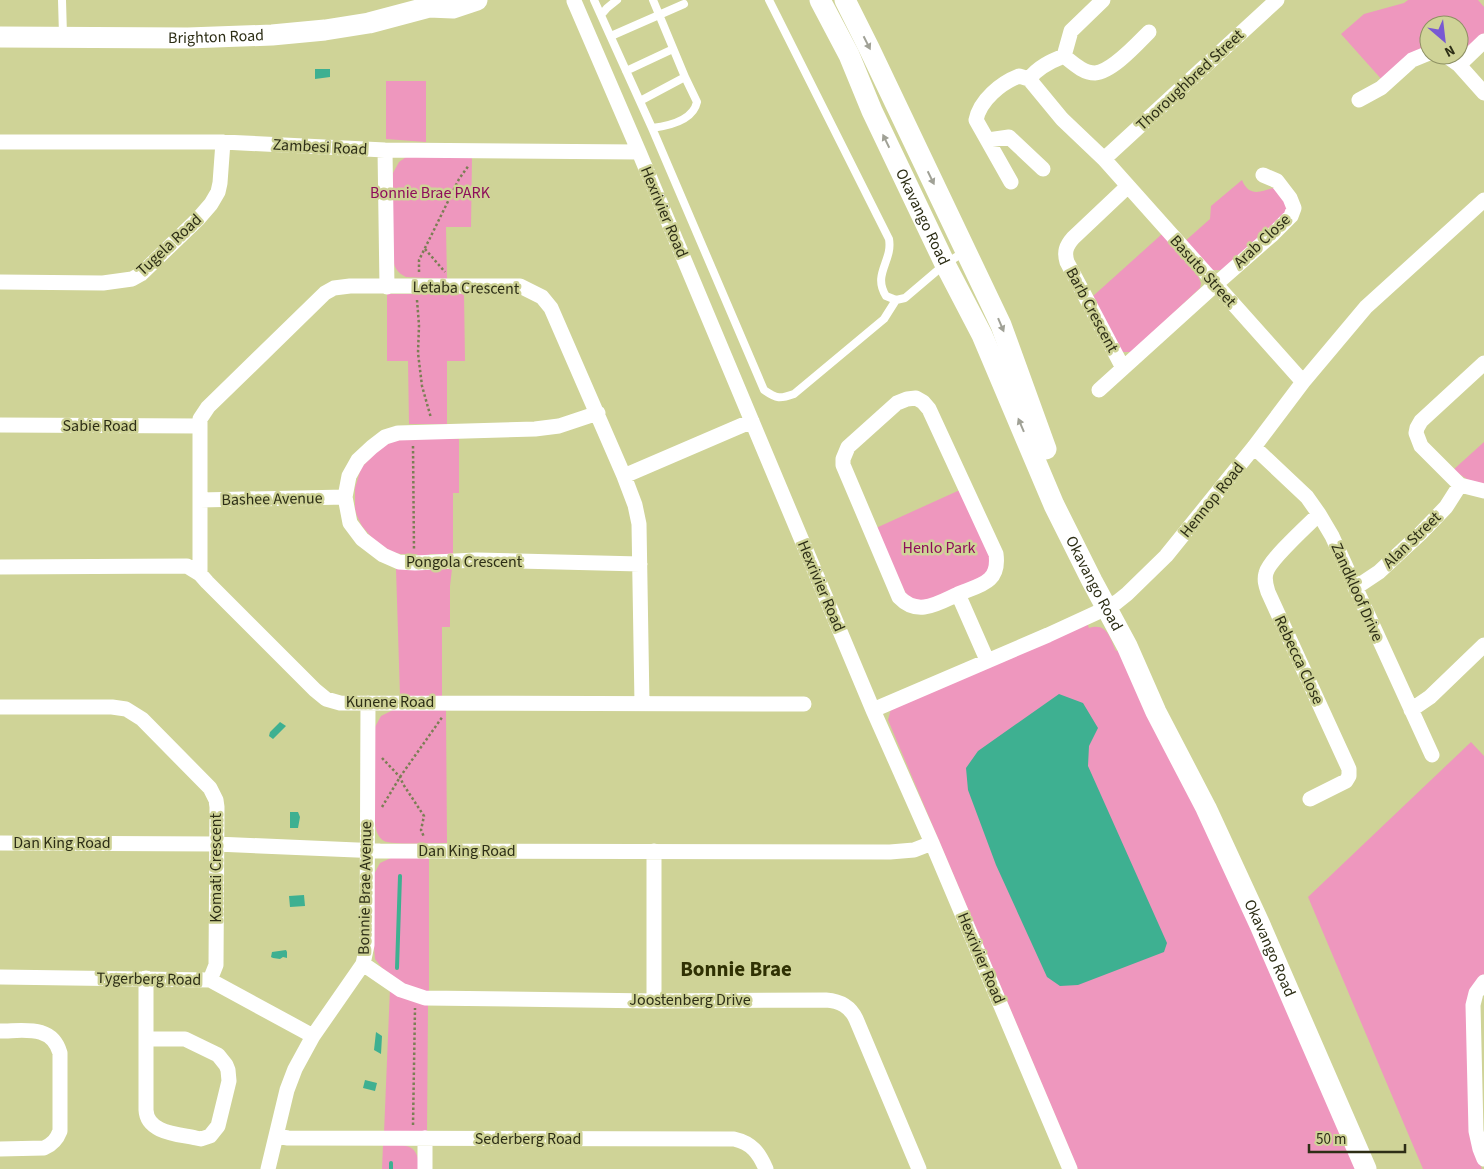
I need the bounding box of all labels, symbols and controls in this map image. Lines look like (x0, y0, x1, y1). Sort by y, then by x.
north arrow (1419, 15, 1469, 65)
street label: Brighton Road (168, 24, 264, 49)
street label: Thoroughbred Street (1131, 24, 1249, 136)
one-way arrow (862, 36, 871, 51)
text: N (1441, 40, 1458, 62)
street label: Zambesi Road (272, 134, 368, 160)
one-way arrow (882, 134, 890, 148)
street label: Hexrivier Road (635, 163, 693, 261)
street label: Okavango Road (890, 165, 955, 269)
one-way arrow (927, 171, 935, 185)
park label: Bonnie Brae PARK (370, 182, 491, 204)
street label: Tugela Road (132, 209, 206, 281)
street label: Arab Close (1229, 209, 1295, 273)
street label: Basuto Street (1165, 230, 1242, 312)
street label: Barb Crescent (1060, 264, 1124, 357)
street label: Letaba Crescent (413, 276, 520, 300)
one-way arrow (997, 318, 1005, 332)
street label: Sabie Road (63, 415, 137, 437)
one-way arrow (1017, 418, 1024, 433)
street label: Hennop Road (1175, 458, 1249, 542)
street label: Bashee Avenue (221, 487, 323, 511)
street label: Alan Street (1378, 506, 1446, 573)
street label: Okavango Road (1060, 532, 1128, 635)
street label: Hexrivier Road (792, 537, 850, 635)
park label: Henlo Park (903, 537, 976, 559)
street label: Zandkloof Drive (1325, 539, 1389, 645)
street label: Pongola Crescent (406, 551, 523, 573)
street label: Rebecca Close (1269, 612, 1329, 708)
street label: Kunene Road (346, 691, 434, 713)
street label: Komati Crescent (205, 813, 227, 923)
street label: Bonnie Brae Avenue (353, 821, 377, 955)
street label: Dan King Road (13, 832, 111, 854)
street label: Dan King Road (418, 840, 516, 862)
street label: Okavango Road (1239, 896, 1301, 1000)
street label: Hexrivier Road (952, 909, 1010, 1007)
district label: Bonnie Brae (680, 954, 792, 984)
street label: Tygerberg Road (96, 967, 202, 991)
street label: Joostenberg Drive (629, 989, 751, 1011)
scale bar (1309, 1122, 1405, 1154)
street label: Sederberg Road (475, 1128, 581, 1150)
text: 50 m (1316, 1129, 1346, 1150)

